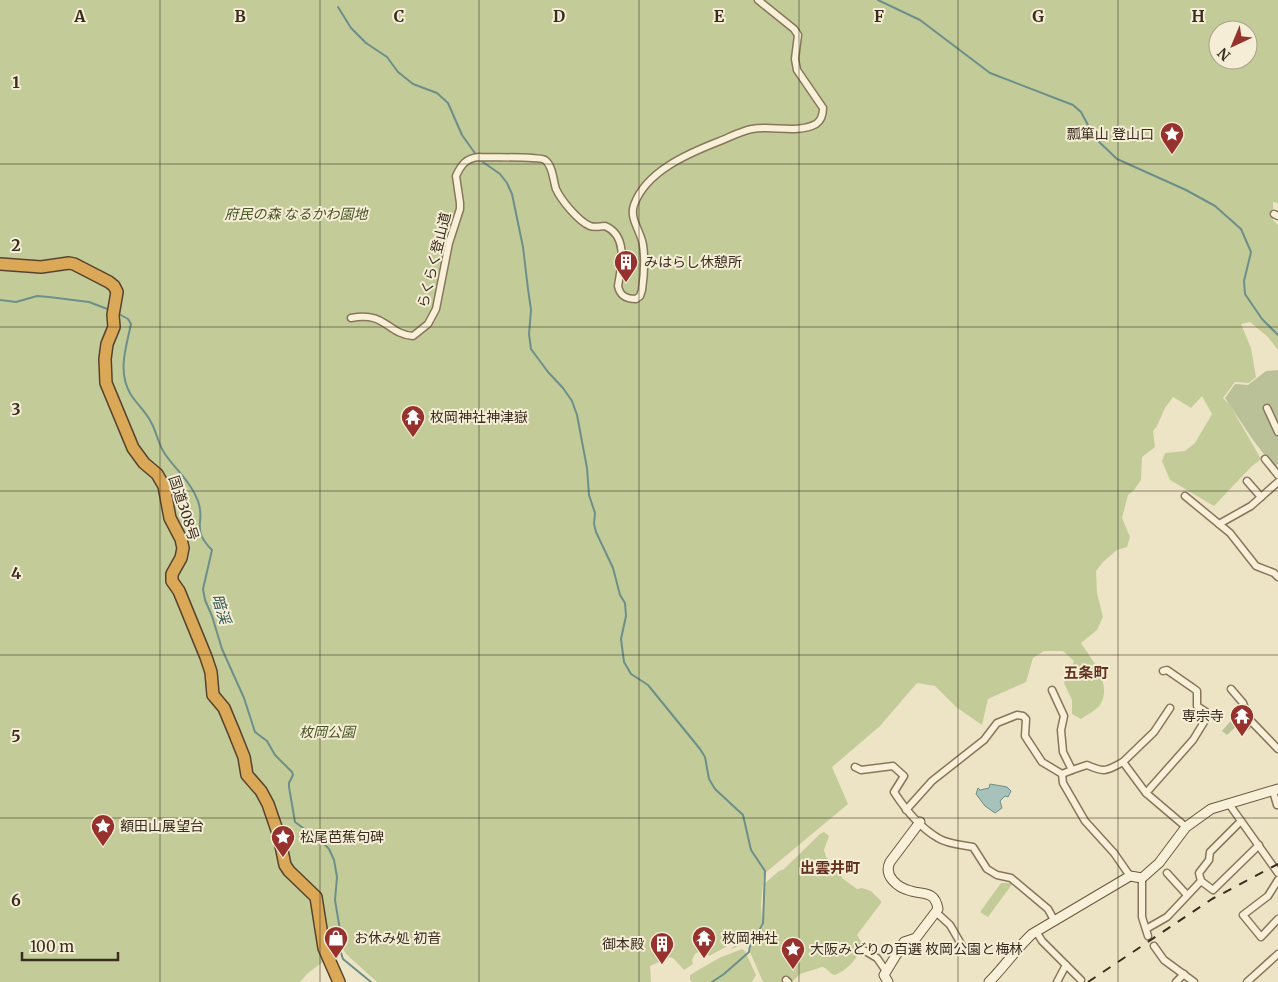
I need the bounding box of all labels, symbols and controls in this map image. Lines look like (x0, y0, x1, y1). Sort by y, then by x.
text: A (73, 6, 86, 26)
text: B (234, 6, 246, 26)
text: C (394, 6, 404, 26)
text: D (553, 6, 565, 26)
text: E (714, 6, 725, 26)
text: F (874, 6, 884, 26)
text: G (1032, 6, 1044, 26)
text: H (1191, 6, 1205, 26)
north arrow (1208, 20, 1258, 70)
text: N (1214, 44, 1234, 65)
text: 1 (12, 72, 20, 92)
place icon: 瓢箪山 登山口 (1159, 121, 1185, 155)
place label: 瓢箪山 登山口 (1067, 125, 1154, 143)
park label: 府民の森 なるかわ園地 (224, 205, 370, 223)
street label: らくらく登山道 (413, 210, 455, 310)
text: 2 (11, 235, 21, 255)
building icon: みはらし休憩所 (613, 249, 639, 283)
place label: みはらし休憩所 (644, 253, 742, 271)
text: 3 (11, 399, 21, 419)
temple icon: 枚岡神社神津嶽 (400, 404, 426, 438)
place label: 枚岡神社神津嶽 (430, 408, 528, 426)
street label: 国道308号 (165, 473, 203, 543)
text: 4 (11, 563, 21, 583)
water label: 暗渓 (208, 592, 236, 628)
district label: 五条町 (1063, 663, 1109, 682)
temple icon: 専宗寺 (1229, 703, 1255, 737)
place label: 専宗寺 (1182, 707, 1224, 725)
park label: 枚岡公園 (299, 723, 357, 741)
text: 5 (11, 726, 21, 746)
place icon: 額田山展望台 (90, 813, 116, 847)
place label: 額田山展望台 (120, 817, 204, 835)
place icon: 松尾芭蕉句碑 (270, 824, 296, 858)
place label: 松尾芭蕉句碑 (300, 828, 384, 846)
district label: 出雲井町 (800, 858, 860, 877)
text: 6 (11, 890, 21, 910)
shop icon: お休み処 初音 (323, 925, 349, 959)
temple icon: 枚岡神社 (691, 925, 717, 959)
place label: お休み処 初音 (354, 929, 441, 947)
place label: 枚岡神社 (722, 929, 778, 947)
scale bar (22, 930, 119, 962)
building icon: 御本殿 (649, 931, 675, 965)
place label: 御本殿 (602, 935, 644, 953)
place icon: 大阪みどりの百選 枚岡公園と梅林 (780, 936, 806, 970)
text: 100 m (30, 937, 74, 956)
place label: 大阪みどりの百選 枚岡公園と梅林 (810, 940, 1023, 958)

